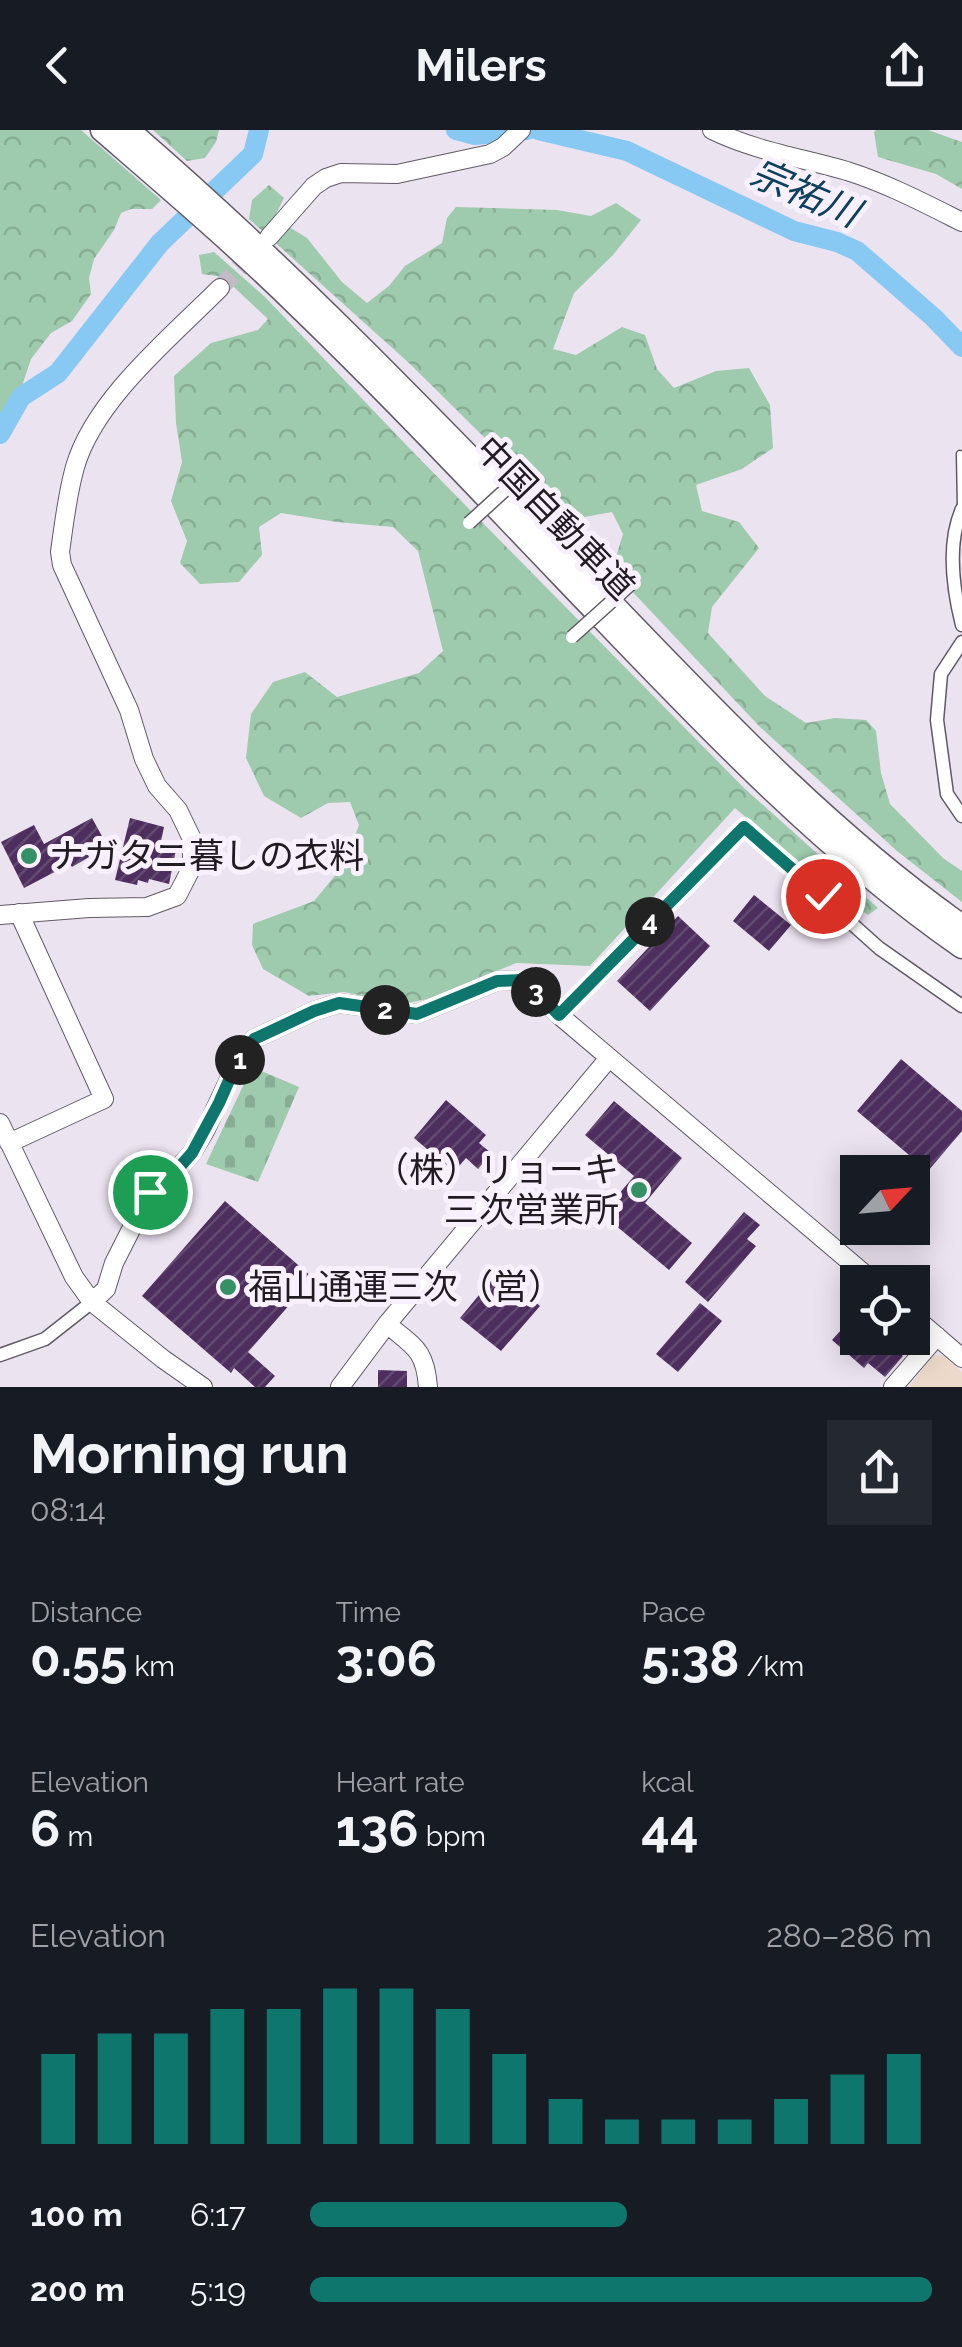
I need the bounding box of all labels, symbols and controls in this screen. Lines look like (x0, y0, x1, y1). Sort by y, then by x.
icon: back (30, 38, 85, 93)
icon: share (877, 38, 932, 93)
text: Milers (415, 39, 547, 92)
water label: 宗祐川 (744, 150, 870, 237)
street label: 中国自動車道 (468, 428, 643, 607)
place label: ナガタニ暮しの衣料 (49, 835, 364, 876)
marker: ナガタニ暮しの衣料 (18, 845, 40, 867)
pin (781, 854, 866, 939)
icon: check (796, 869, 851, 924)
pin: 4 (625, 897, 675, 947)
text: 4 (642, 905, 658, 938)
pin: 3 (511, 967, 561, 1017)
text: 3 (528, 975, 544, 1008)
pin: 2 (360, 985, 410, 1035)
text: 2 (377, 993, 393, 1026)
pin: 1 (215, 1035, 265, 1085)
text: 1 (233, 1043, 247, 1076)
place label: （株）リョーキ 三次営業所 (374, 1149, 619, 1230)
pin (108, 1150, 193, 1235)
north arrow (840, 1155, 930, 1245)
map controls (840, 1155, 930, 1355)
icon: arrive (123, 1165, 178, 1220)
marker: （株）リョーキ 三次営業所 (628, 1179, 650, 1201)
button: locate (840, 1265, 930, 1355)
place label: 福山通運三次（営） (248, 1266, 563, 1307)
marker: 福山通運三次（営） (217, 1276, 239, 1298)
button: share (827, 1420, 932, 1525)
text: Morning run (30, 1421, 349, 1486)
text: 08:14 (30, 1491, 106, 1528)
text: Distance (30, 1596, 142, 1629)
text: Time (336, 1596, 401, 1629)
text: Pace (641, 1596, 706, 1629)
text: 0.55 (30, 1629, 127, 1688)
text: 3:06 (336, 1629, 437, 1688)
text: 5:38 (641, 1629, 739, 1688)
text: km (127, 1650, 175, 1683)
text: /km (739, 1650, 804, 1683)
text: Elevation (30, 1766, 149, 1799)
text: Heart rate (336, 1766, 465, 1799)
text: kcal (641, 1766, 694, 1799)
text: 6 (30, 1799, 60, 1858)
text: 136 (336, 1799, 419, 1858)
text: 44 (641, 1799, 698, 1858)
text: m (60, 1820, 93, 1853)
text: bpm (419, 1820, 486, 1853)
text: Elevation (30, 1917, 166, 1954)
text: 280–286 m (766, 1917, 932, 1954)
text: 100 m (30, 2196, 123, 2233)
text: 6:17 (190, 2196, 246, 2233)
text: 200 m (30, 2271, 125, 2308)
text: 5:19 (190, 2271, 246, 2308)

